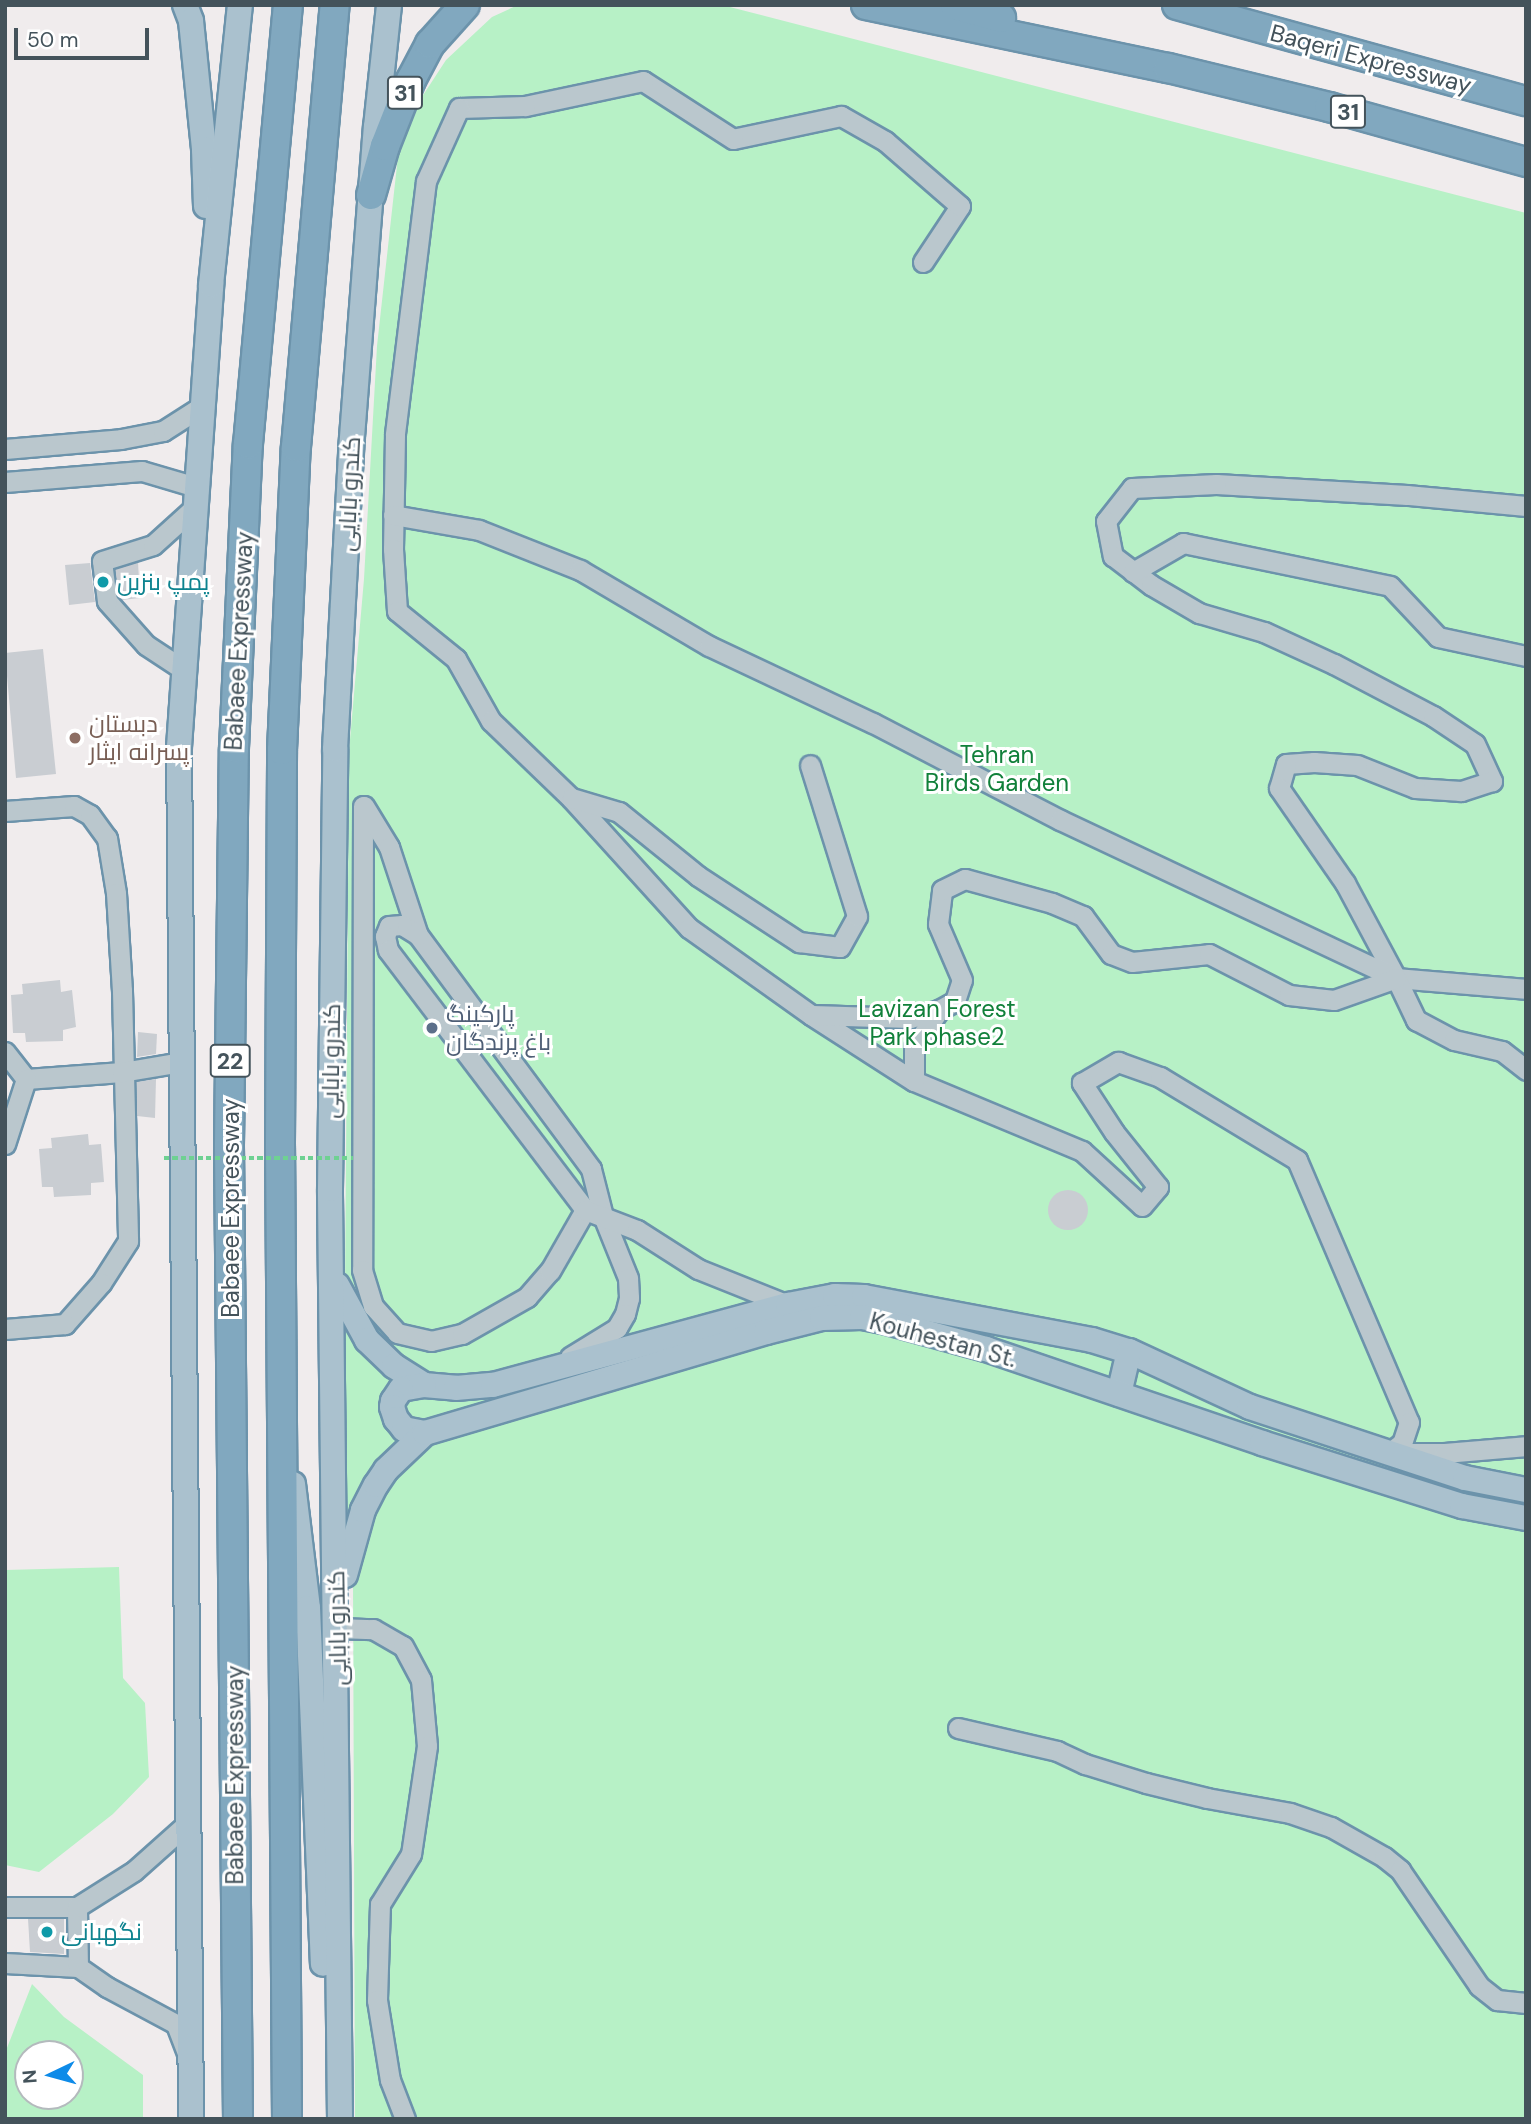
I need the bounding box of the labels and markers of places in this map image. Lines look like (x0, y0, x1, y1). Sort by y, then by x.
place label: پمپ بنزین (117, 568, 209, 596)
marker: پمپ بنزین (95, 574, 111, 590)
place label: دبستان پسرانه ایثار (89, 710, 189, 766)
marker: دبستان پسرانه ایثار (67, 730, 83, 746)
place label: پارکینگ باغ پرندگان (446, 1000, 551, 1056)
marker: پارکینگ باغ پرندگان (424, 1020, 440, 1036)
place label: نگهبانی (61, 1918, 142, 1946)
marker: نگهبانی (39, 1924, 55, 1940)

